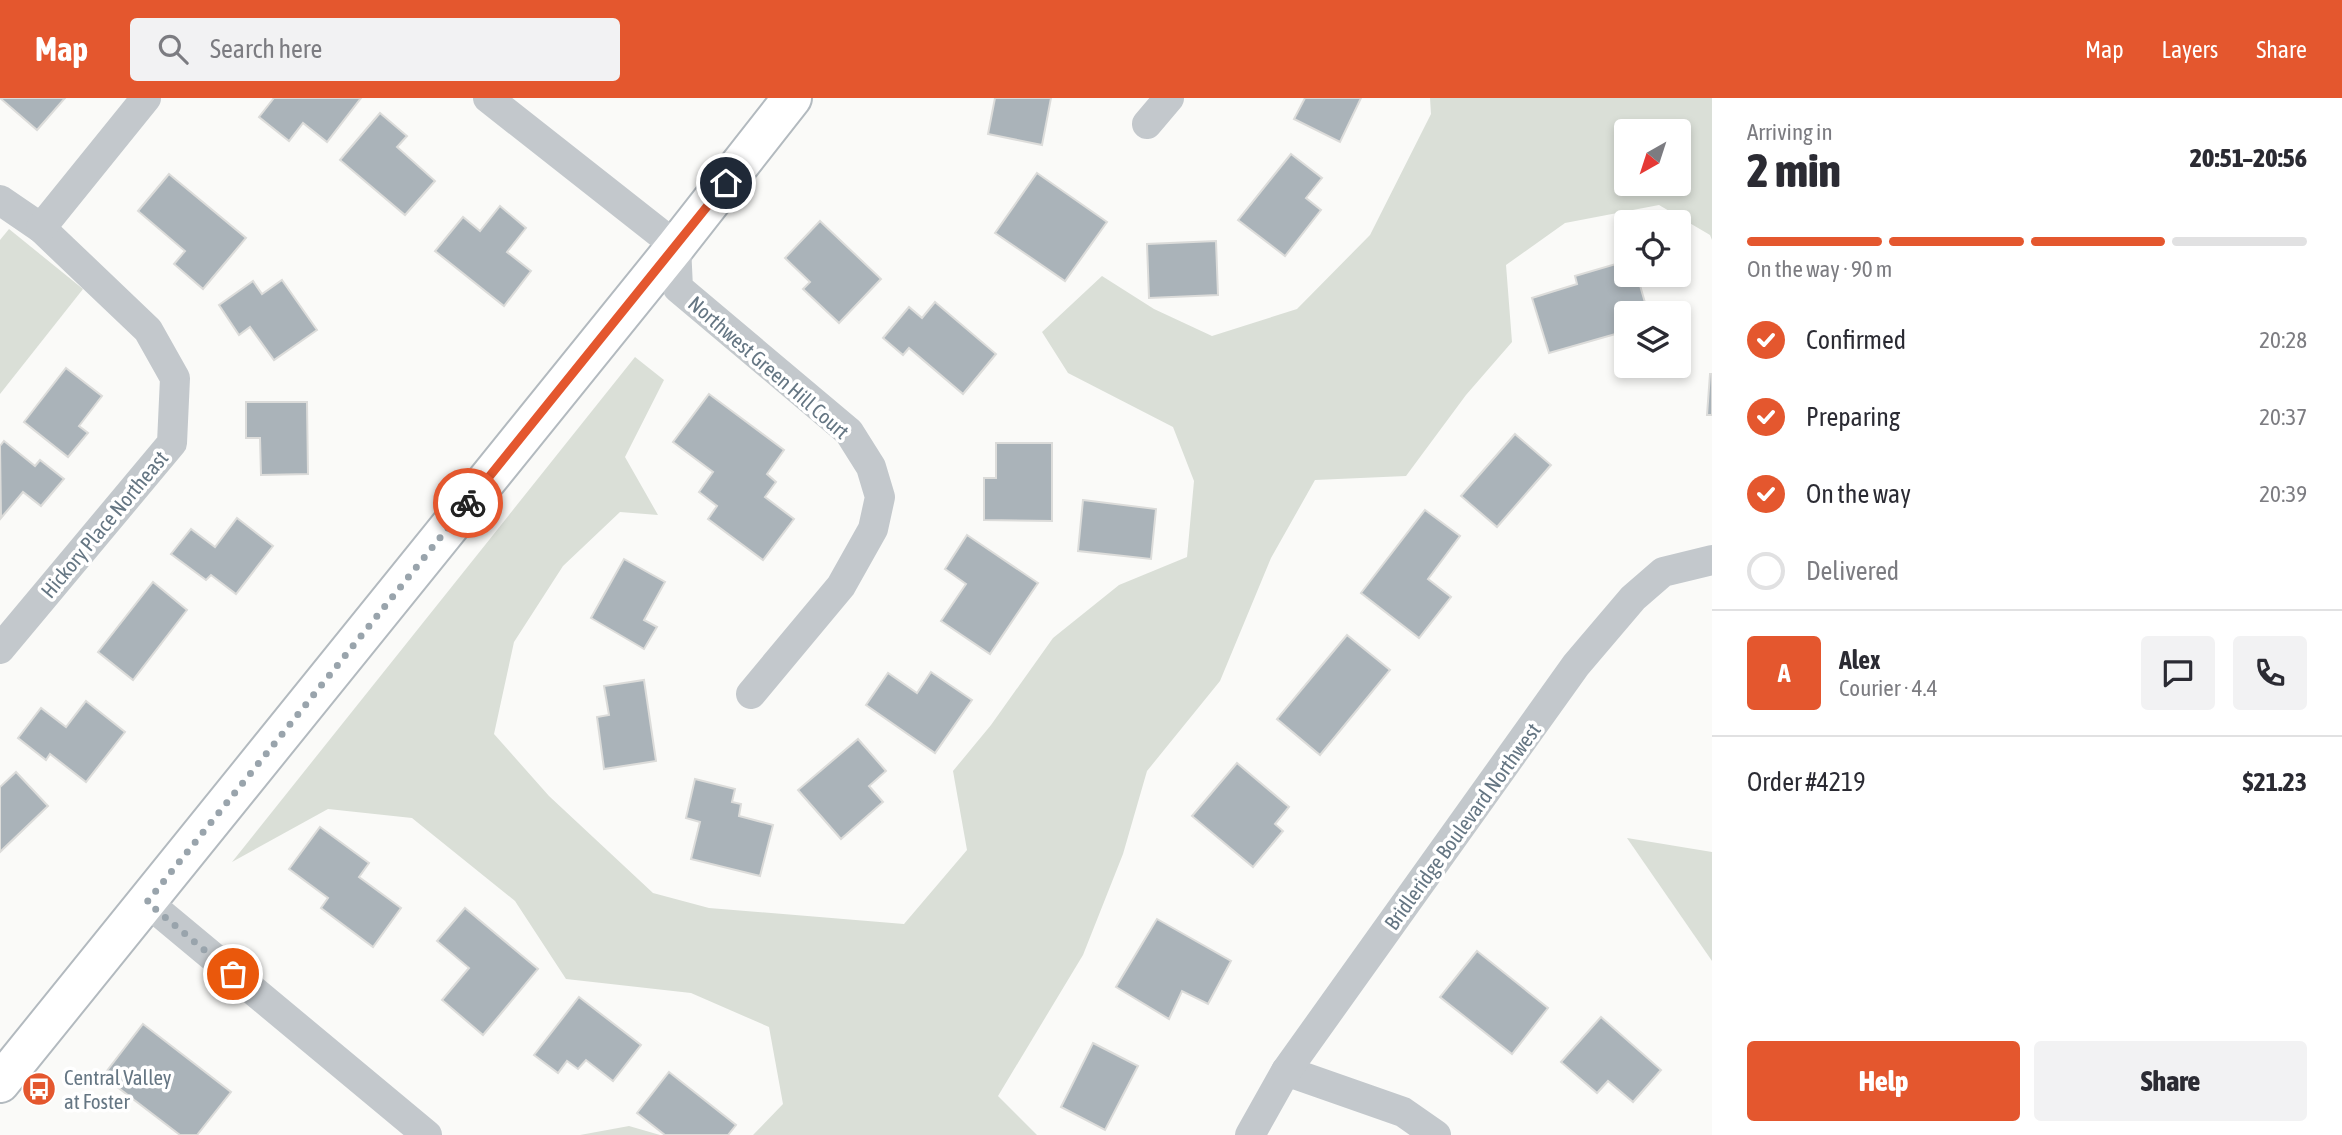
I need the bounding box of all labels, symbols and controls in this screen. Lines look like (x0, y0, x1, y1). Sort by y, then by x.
search box (130, 18, 620, 81)
text: Map (35, 30, 88, 68)
icon: search (154, 30, 192, 68)
text: Search here (210, 34, 322, 64)
text: Map (2085, 36, 2124, 63)
text: Layers (2162, 36, 2218, 63)
text: Share (2256, 36, 2307, 63)
north arrow (1614, 119, 1690, 196)
map controls (1614, 119, 1691, 378)
text: Arriving in (1747, 119, 1833, 145)
text: 20:51–20:56 (2190, 143, 2307, 173)
text: 2 min (1747, 144, 1841, 197)
pin (696, 153, 756, 213)
icon: home (707, 164, 745, 202)
button: locate (1614, 210, 1691, 287)
text: On the way · 90 m (1747, 256, 1892, 282)
street label: Northwest Green Hill Court (684, 291, 854, 443)
button: layers (1614, 301, 1691, 378)
icon: check (1747, 321, 1785, 359)
text: Confirmed (1806, 325, 1906, 355)
text: 20:28 (2259, 327, 2307, 353)
icon: check (1747, 398, 1785, 436)
text: Preparing (1806, 402, 1900, 432)
text: 20:37 (2259, 404, 2307, 430)
street label: Hickory Place Northeast (36, 446, 172, 602)
courier (433, 468, 503, 538)
icon: check (1747, 475, 1785, 513)
text: On the way (1806, 479, 1911, 509)
text: 20:39 (2259, 481, 2307, 507)
icon: bike (449, 484, 487, 522)
text: Delivered (1806, 556, 1899, 586)
button: chat (2141, 636, 2215, 710)
button: phone (2233, 636, 2307, 710)
text: Alex (1839, 645, 1880, 675)
text: A (1778, 658, 1790, 688)
text: Courier · 4.4 (1839, 675, 1938, 701)
street label: Bridleridge Boulevard Northwest (1379, 718, 1545, 934)
text: Order #4219 (1747, 767, 1866, 797)
text: $21.23 (2243, 767, 2307, 797)
pin (203, 944, 263, 1004)
icon: bag (214, 955, 252, 993)
button: Help (1747, 1041, 2020, 1121)
button: Share (2034, 1041, 2307, 1121)
place label: Central Valley at Foster (64, 1065, 172, 1113)
bus stop icon: Central Valley at Foster (20, 1070, 58, 1108)

